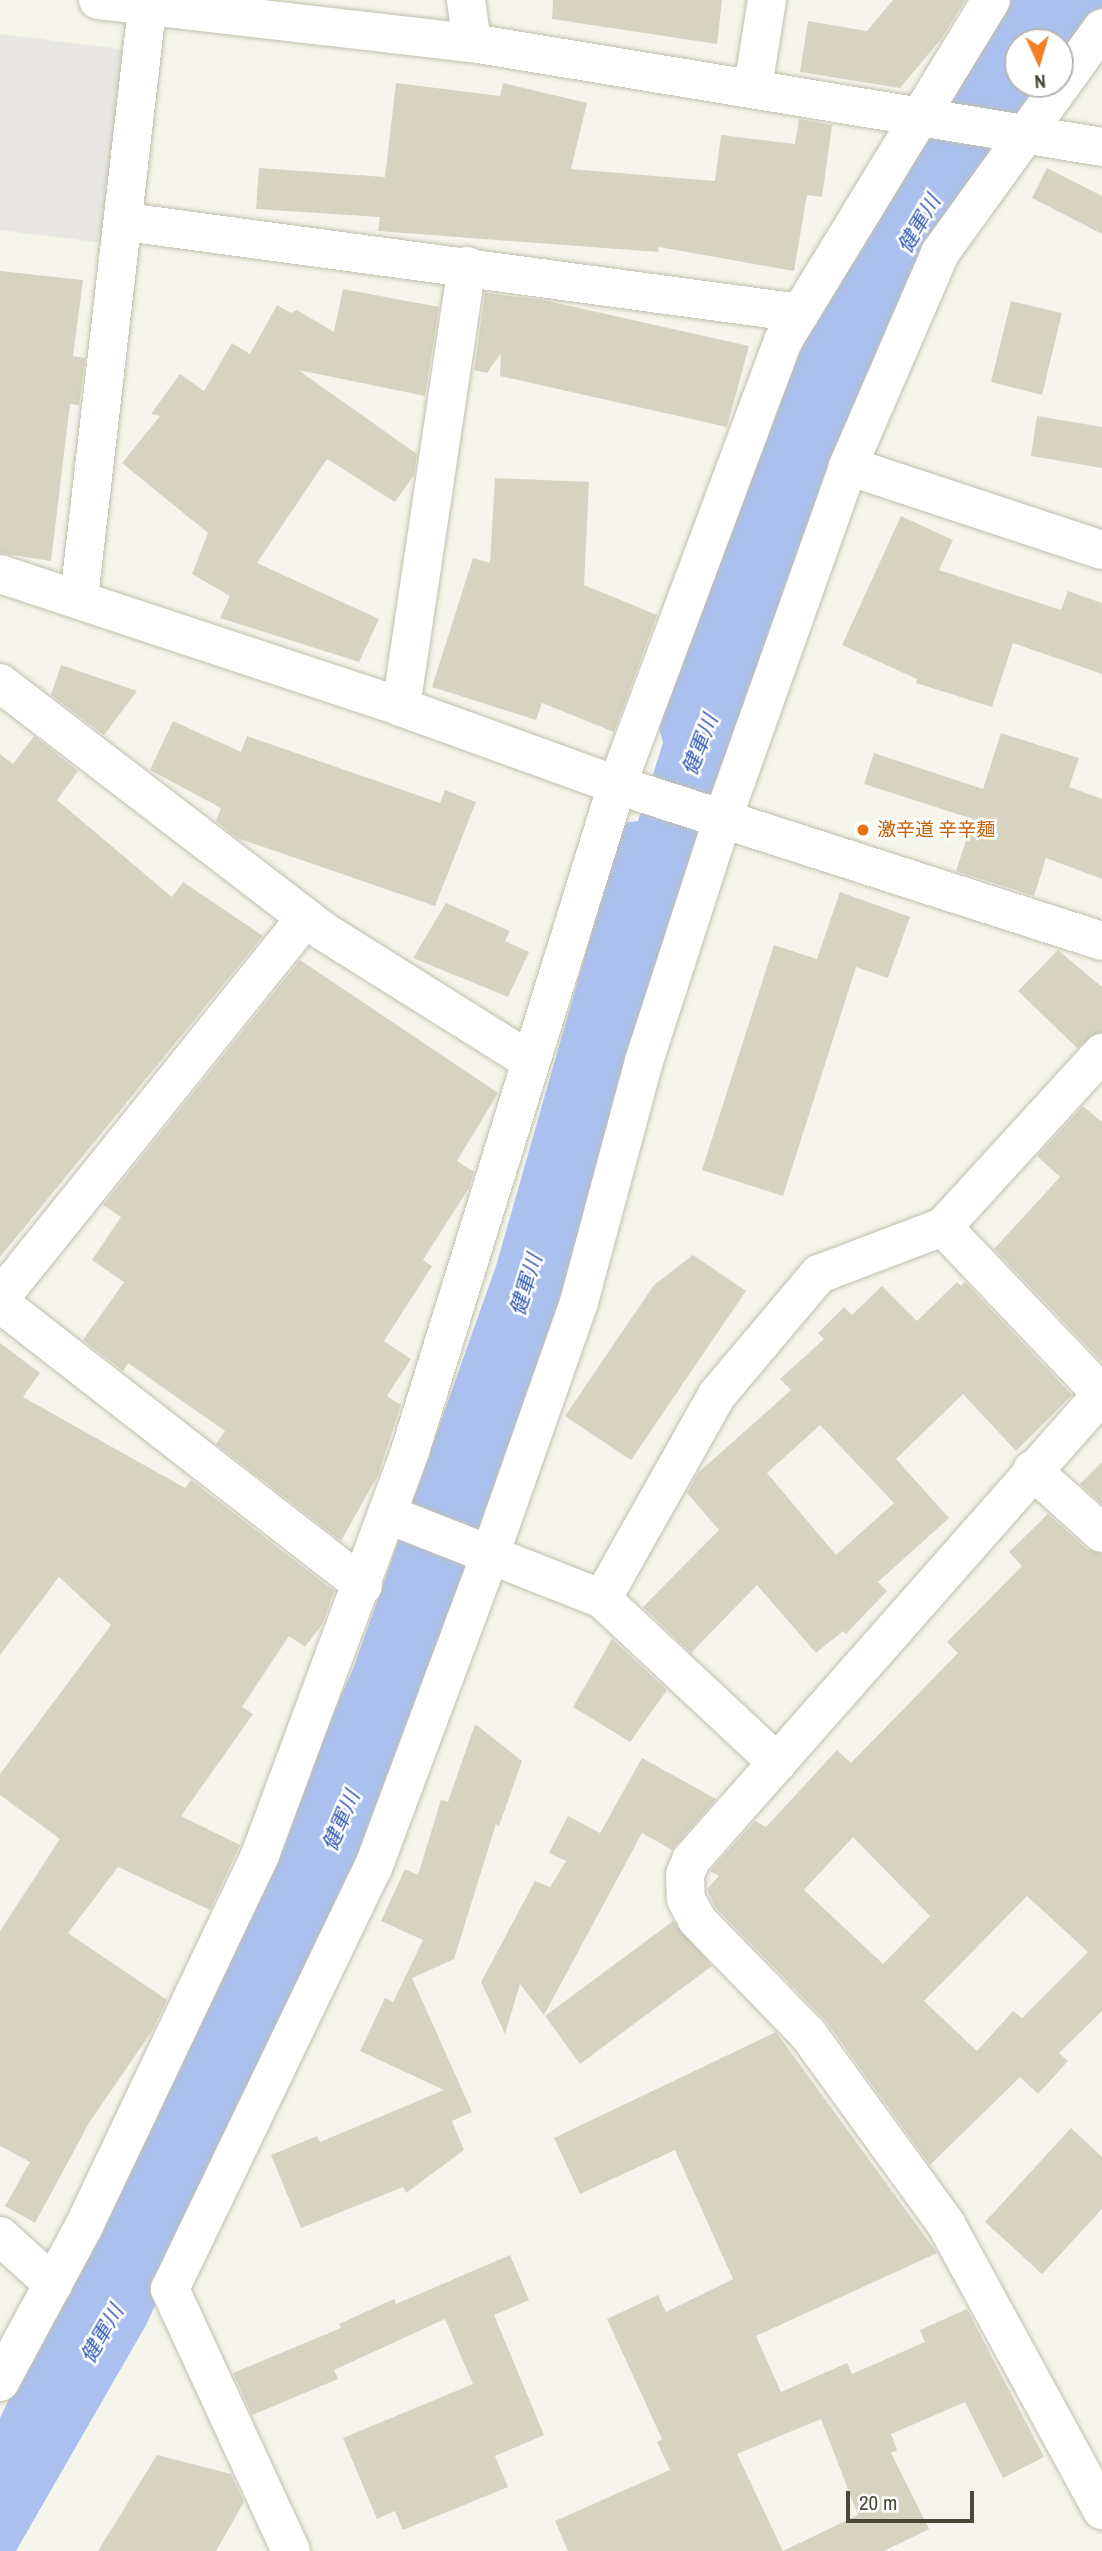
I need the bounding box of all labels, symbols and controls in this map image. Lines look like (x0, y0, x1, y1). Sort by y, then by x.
north arrow (1004, 28, 1074, 98)
text: N (1034, 69, 1047, 95)
water label: 健軍川 (892, 190, 946, 258)
water label: 健軍川 (677, 711, 723, 779)
place label: 激辛道 辛辛麺 (877, 819, 995, 841)
marker: 激辛道 辛辛麺 (855, 822, 871, 838)
water label: 健軍川 (505, 1251, 547, 1319)
water label: 健軍川 (317, 1787, 365, 1855)
water label: 健軍川 (75, 2300, 129, 2368)
scale bar (850, 2478, 978, 2522)
text: 20 m (859, 2488, 897, 2517)

